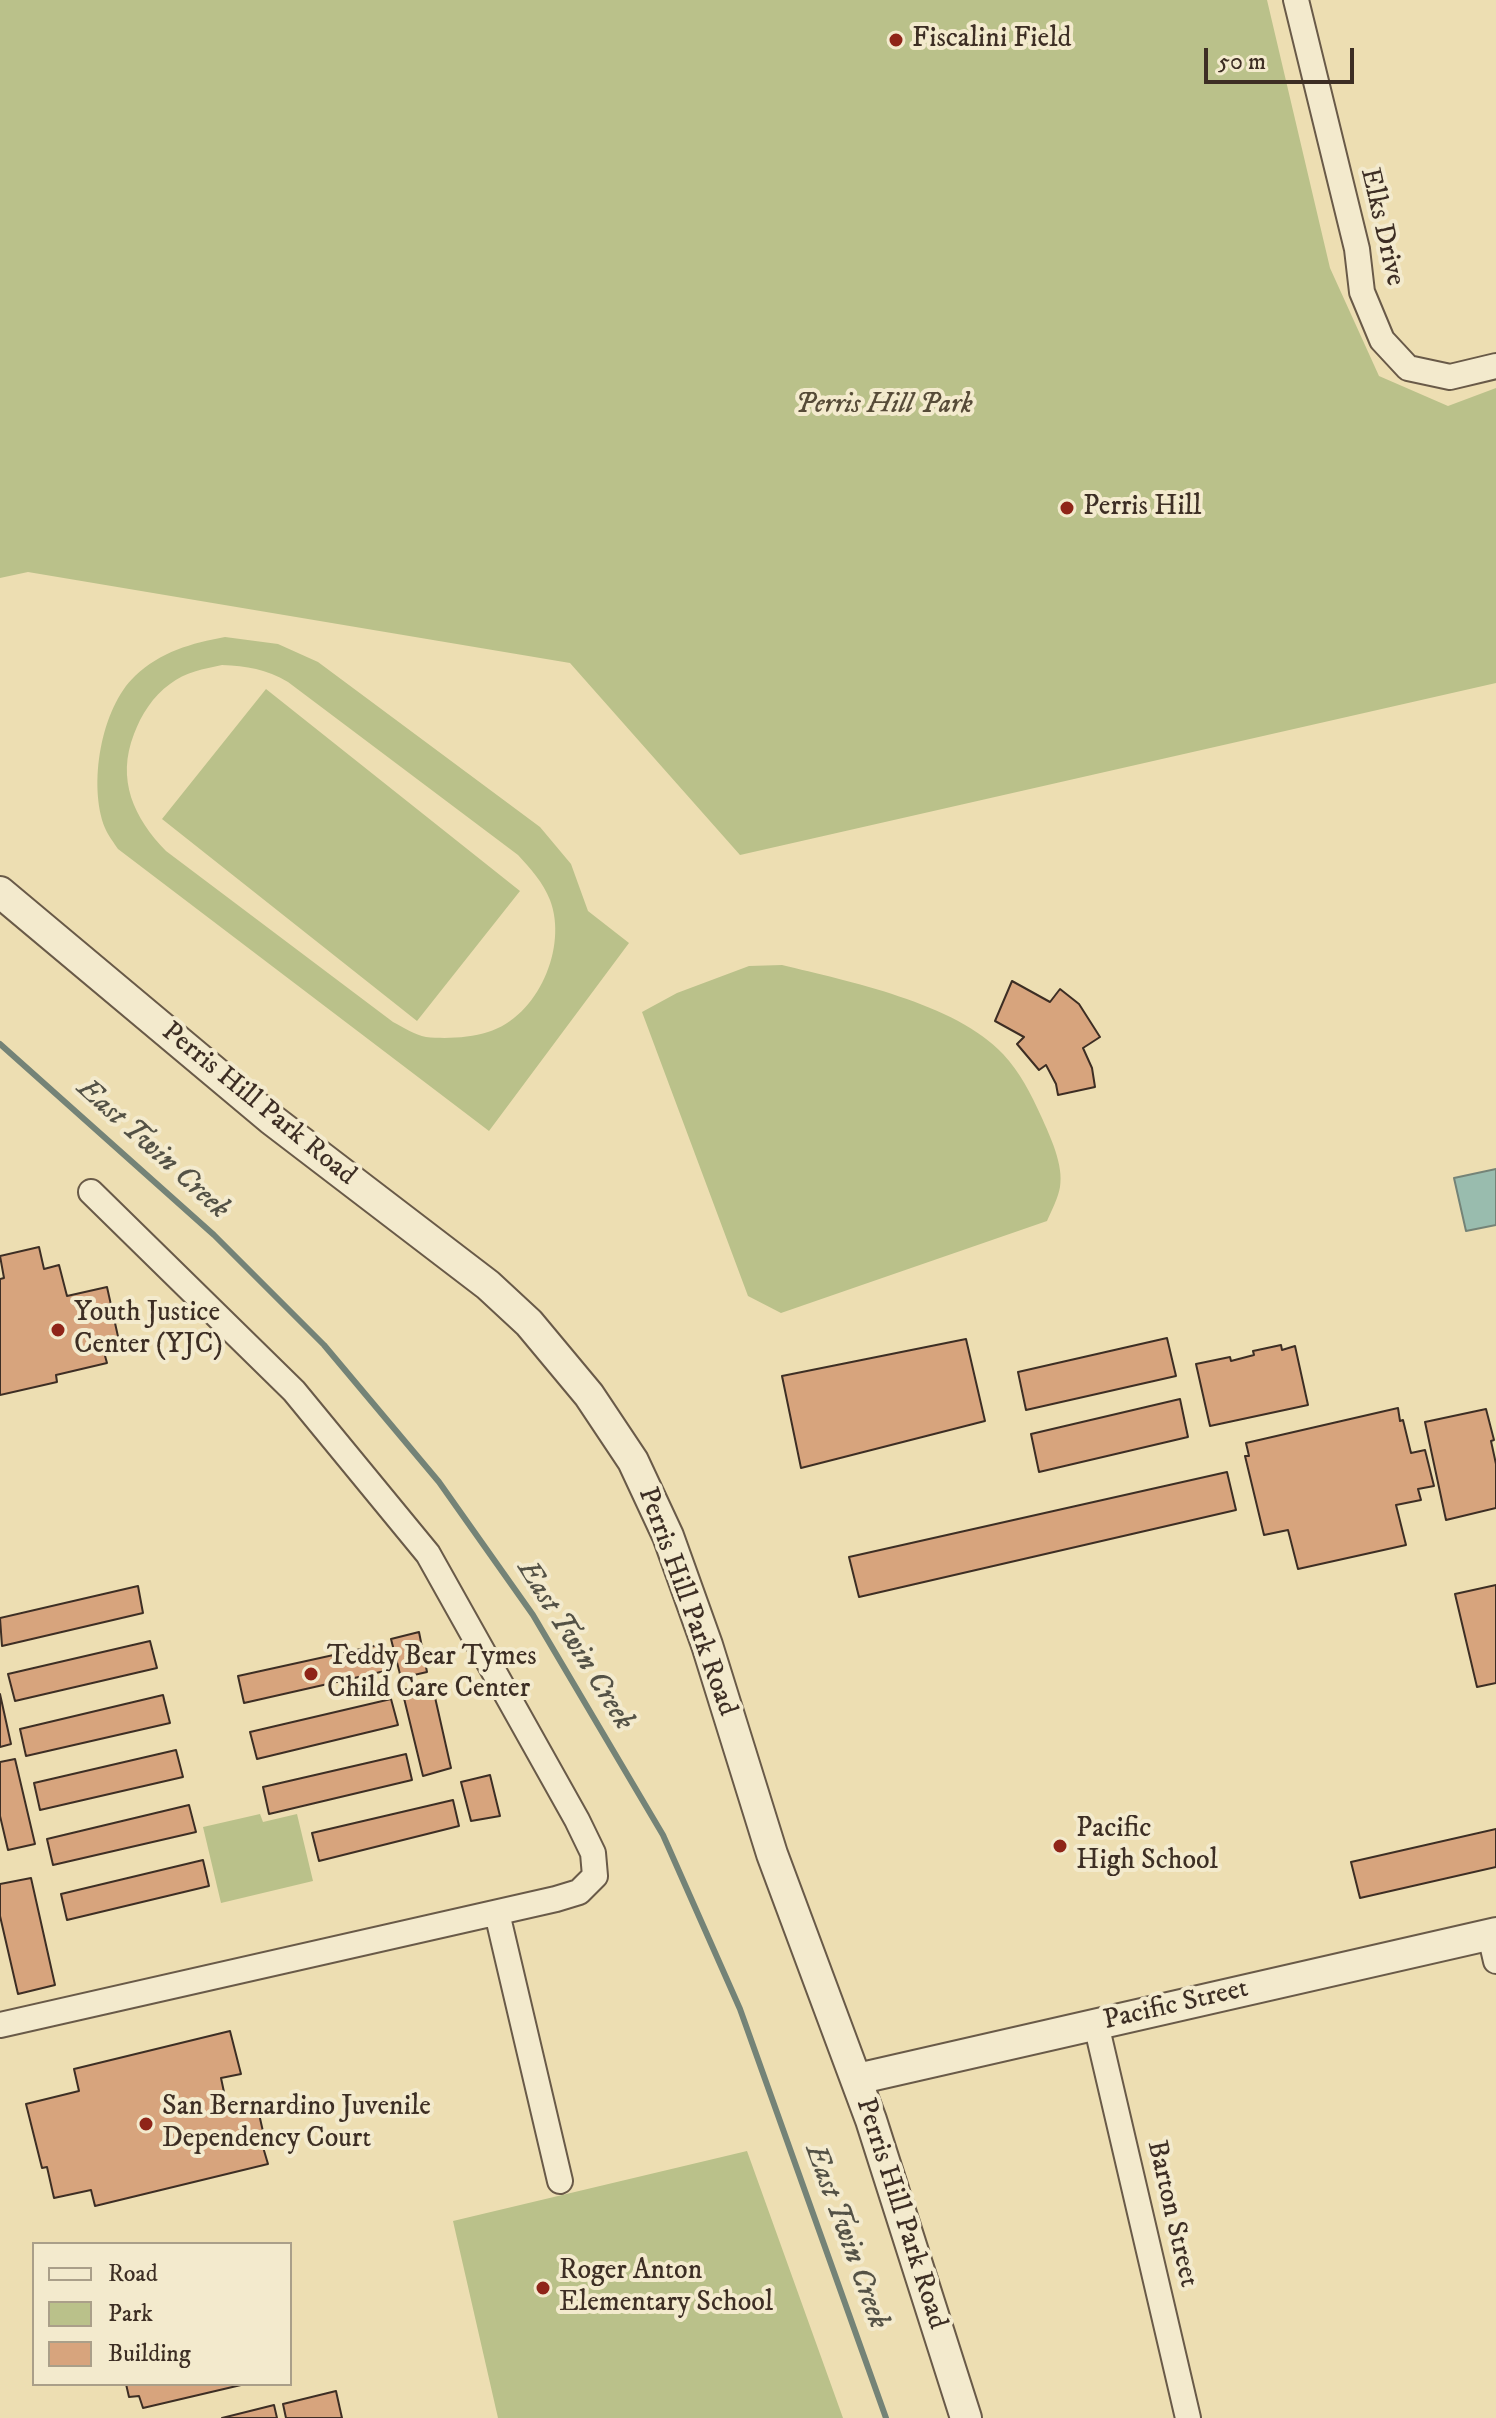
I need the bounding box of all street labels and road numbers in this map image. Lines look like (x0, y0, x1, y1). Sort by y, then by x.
street label: Elks Drive (1351, 165, 1411, 289)
street label: Perris Hill Park Road (154, 1016, 362, 1194)
street label: Perris Hill Park Road (629, 1483, 743, 1721)
street label: Pacific Street (1100, 1973, 1252, 2039)
street label: Perris Hill Park Road (847, 2094, 953, 2334)
street label: Barton Street (1138, 2137, 1204, 2291)

